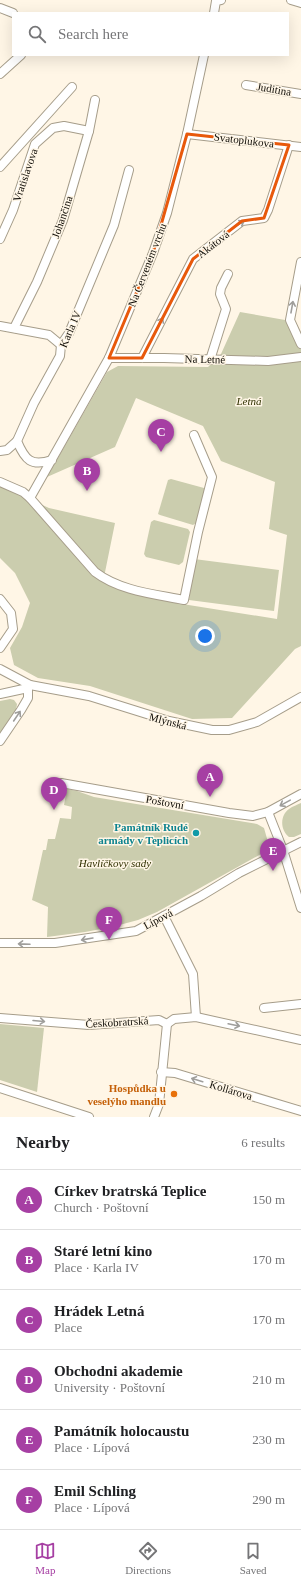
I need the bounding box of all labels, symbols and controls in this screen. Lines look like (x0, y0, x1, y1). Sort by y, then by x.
search box (12, 12, 289, 56)
icon: search (26, 23, 48, 45)
text: Search here (58, 26, 128, 42)
street label: Juditina (256, 80, 292, 98)
street label: Svatoplukova (213, 130, 275, 150)
street label: Vratislavova (10, 147, 40, 203)
street label: Johančina (49, 194, 75, 240)
one-way arrow (233, 220, 245, 228)
street label: Na Červeném vrchu (126, 221, 169, 308)
street label: Akátová (195, 228, 231, 260)
one-way arrow (288, 301, 296, 314)
street label: Karla IV (57, 309, 83, 349)
one-way arrow (157, 317, 165, 329)
street label: Na Letné (185, 353, 226, 365)
park label: Letná (235, 395, 262, 407)
pin: C (148, 419, 174, 452)
pin: B (74, 458, 100, 491)
your location (195, 626, 215, 646)
street label: Mlýnská (148, 710, 188, 732)
one-way arrow (13, 711, 21, 722)
pin: A (197, 764, 223, 797)
pin: D (41, 777, 67, 810)
street label: Poštovní (145, 793, 185, 811)
one-way arrow (279, 799, 291, 807)
place label: Památník Rudé armády v Teplicích (98, 821, 188, 846)
marker: Památník Rudé armády v Teplicích (191, 828, 201, 838)
pin: E (260, 838, 286, 871)
park label: Havlíčkovy sady (78, 857, 151, 869)
street label: Lípová (141, 906, 175, 932)
pin: F (96, 907, 122, 940)
one-way arrow (81, 935, 94, 943)
one-way arrow (18, 940, 31, 947)
street label: Českobratrská (85, 1014, 149, 1030)
one-way arrow (32, 1017, 45, 1025)
one-way arrow (227, 1022, 240, 1030)
one-way arrow (190, 1076, 203, 1083)
street label: Kollárova (208, 1078, 254, 1102)
place label: Hospůdka u veselýho mandlu (87, 1082, 166, 1107)
marker: Hospůdka u veselýho mandlu (169, 1089, 179, 1099)
text: Nearby (16, 1133, 70, 1152)
text: 6 results (241, 1135, 285, 1150)
text: Církev bratrská Teplice (54, 1183, 207, 1199)
text: A (24, 1192, 34, 1207)
text: 150 m (252, 1192, 285, 1207)
text: Church · Poštovní (54, 1200, 149, 1215)
text: Staré letní kino (54, 1243, 152, 1259)
text: B (25, 1252, 33, 1267)
text: 170 m (252, 1252, 285, 1267)
text: Place · Karla IV (54, 1260, 139, 1275)
text: Hrádek Letná (54, 1303, 144, 1319)
text: C (24, 1312, 34, 1327)
text: 170 m (252, 1312, 285, 1327)
text: Place (54, 1320, 82, 1335)
text: Obchodni akademie (54, 1363, 183, 1379)
text: D (24, 1372, 34, 1387)
text: 210 m (252, 1372, 285, 1387)
text: University · Poštovní (54, 1380, 165, 1395)
text: Památník holocaustu (54, 1423, 189, 1439)
text: E (25, 1432, 33, 1447)
text: 230 m (252, 1432, 285, 1447)
text: Place · Lípová (54, 1440, 130, 1455)
text: Emil Schling (54, 1483, 136, 1499)
text: F (25, 1492, 33, 1507)
text: 290 m (252, 1492, 285, 1507)
text: Place · Lípová (54, 1500, 130, 1515)
tab: Map (34, 1540, 56, 1576)
tab: Directions (125, 1540, 171, 1576)
tab: Saved (240, 1540, 267, 1576)

